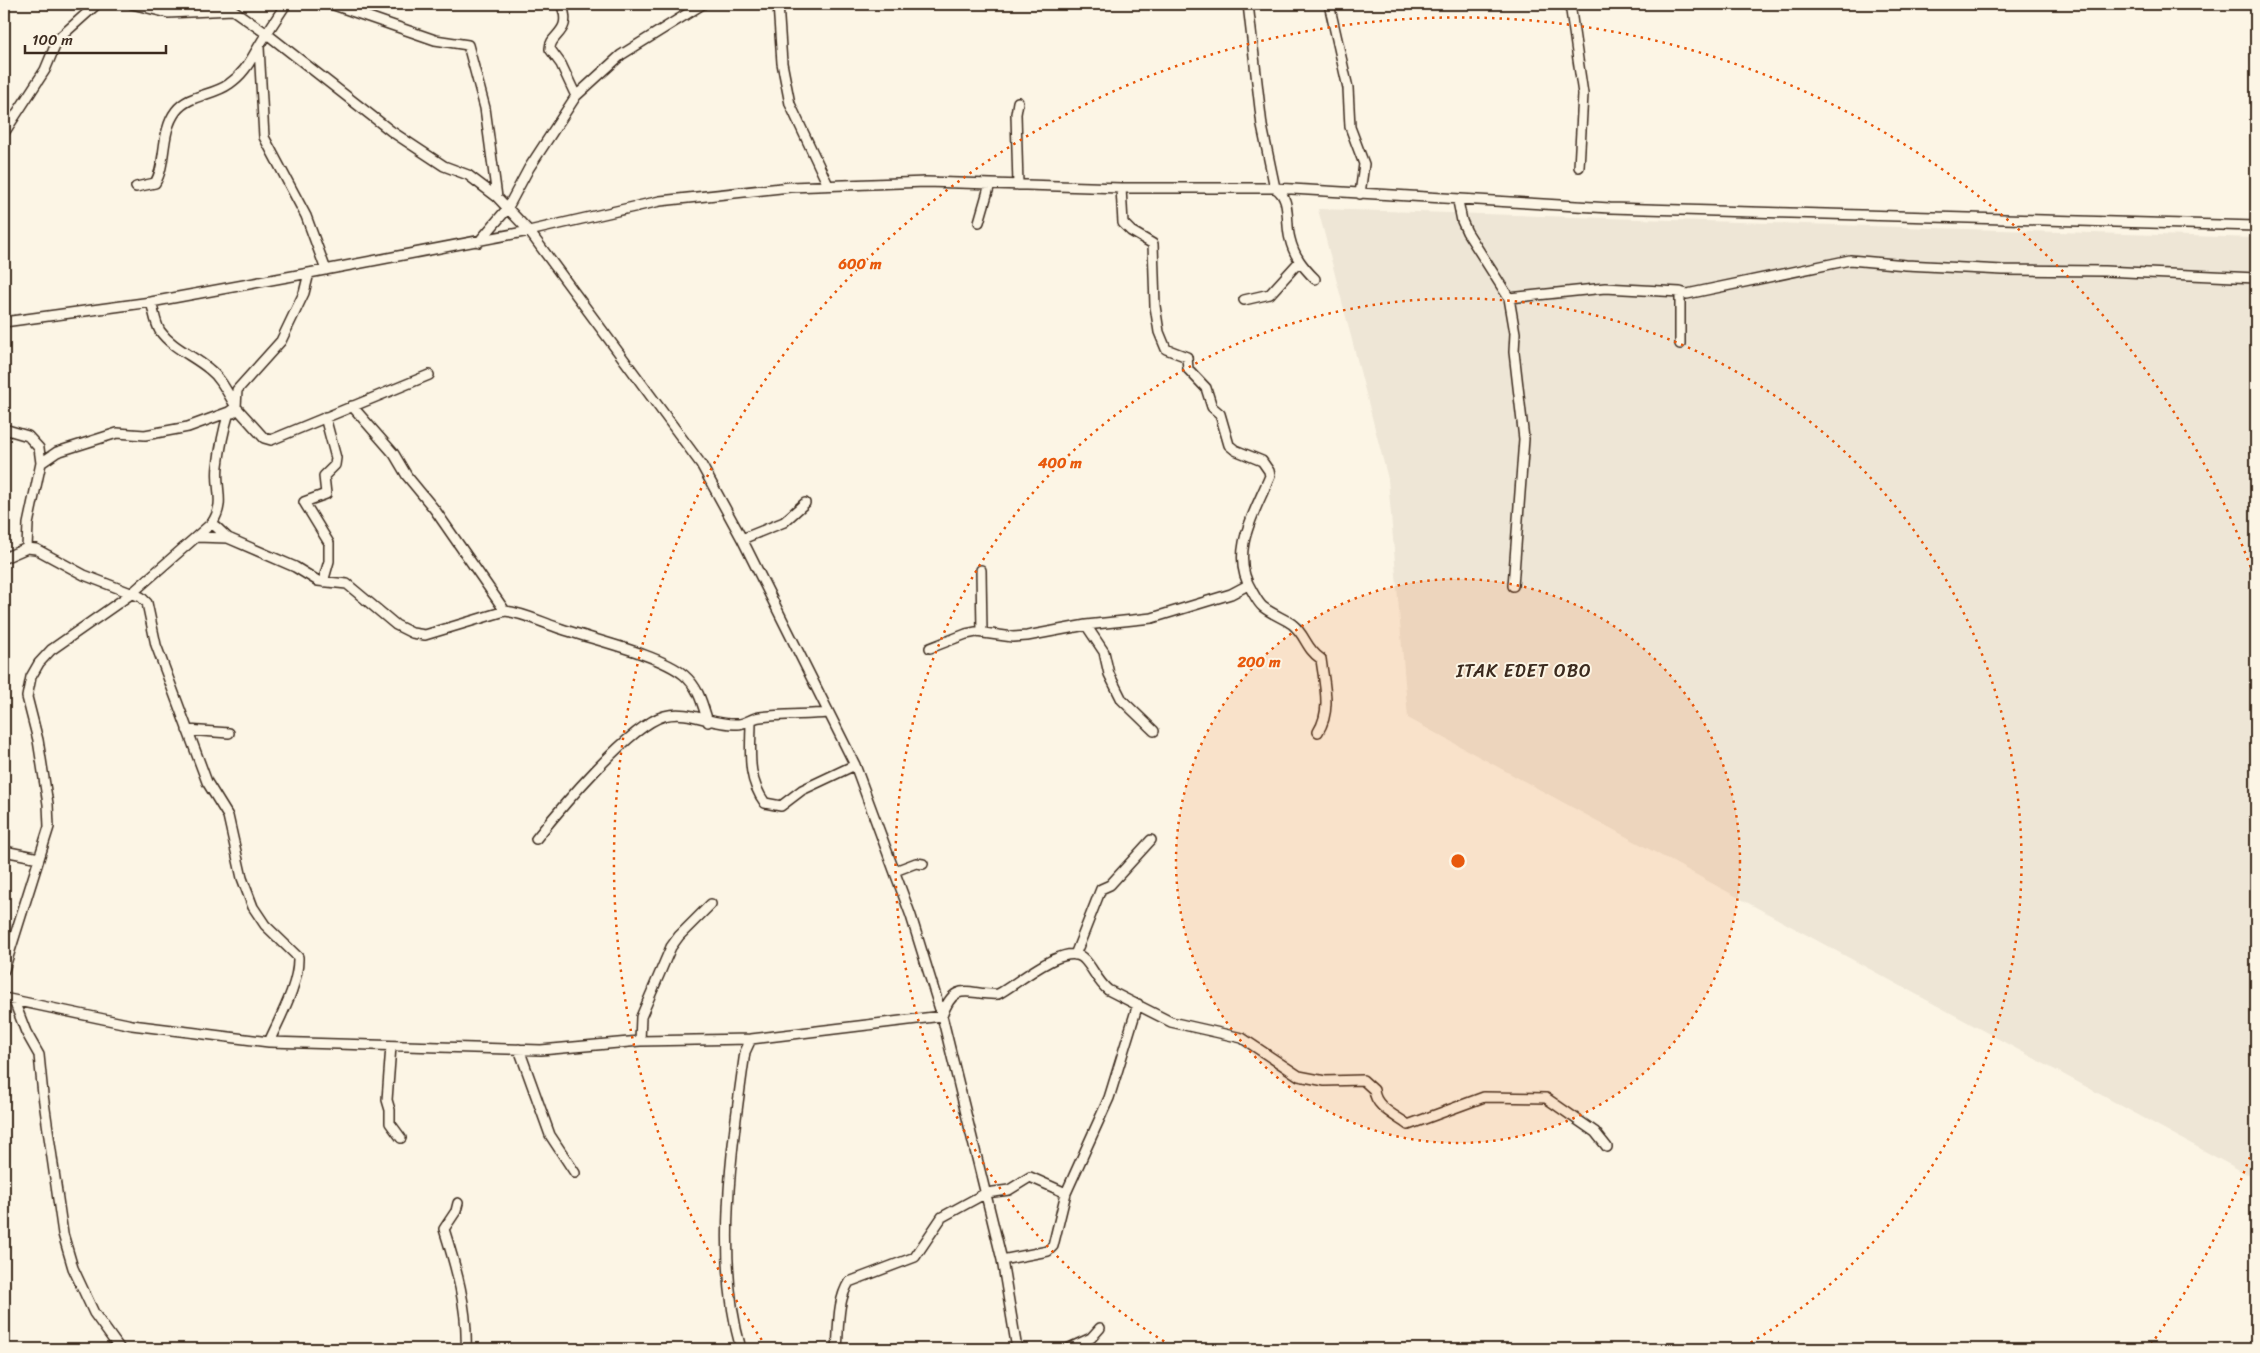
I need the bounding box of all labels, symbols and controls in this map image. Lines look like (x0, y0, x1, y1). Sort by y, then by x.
scale bar (25, 22, 166, 54)
text: 100 m (32, 27, 73, 53)
text: 600 m (838, 251, 882, 277)
text: 400 m (1037, 450, 1082, 476)
text: 200 m (1236, 649, 1281, 675)
district label: ITAK EDET OBO (1455, 655, 1592, 687)
centre of rings (1449, 852, 1467, 870)

